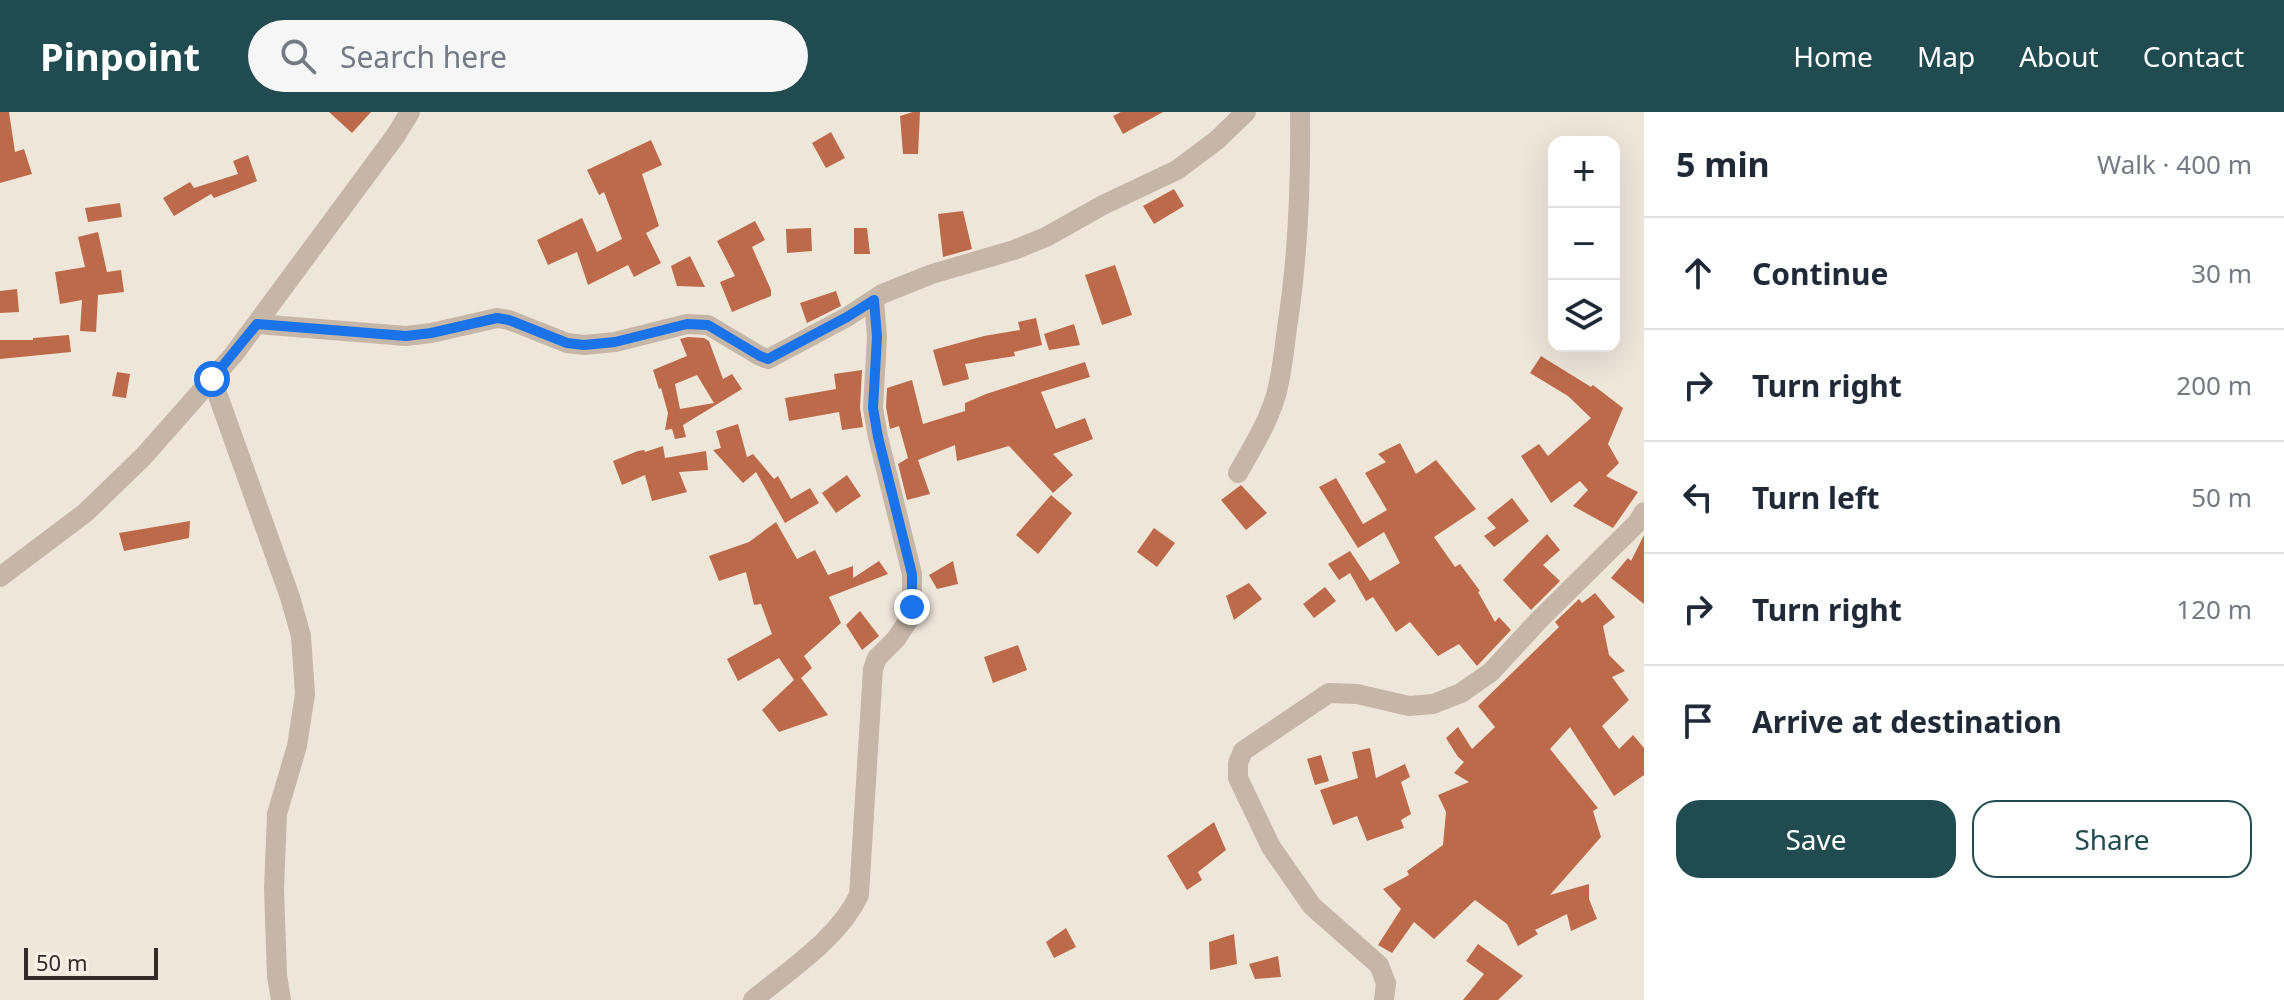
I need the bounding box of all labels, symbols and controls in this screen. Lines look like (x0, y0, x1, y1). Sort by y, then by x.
search box (248, 20, 808, 92)
text: Pinpoint (40, 30, 200, 82)
icon: search (276, 34, 320, 78)
text: Search here (340, 36, 507, 77)
text: Home (1793, 37, 1873, 75)
text: Map (1917, 37, 1975, 75)
text: About (2019, 37, 2099, 75)
text: Contact (2143, 37, 2244, 75)
map controls (1548, 136, 1620, 352)
button: + (1548, 136, 1620, 208)
text: 5 min (1676, 141, 1770, 187)
text: Walk · 400 m (2097, 146, 2252, 182)
button: − (1548, 208, 1620, 280)
icon: ahead (1676, 251, 1720, 295)
text: Continue (1752, 253, 1888, 294)
text: 30 m (2191, 255, 2252, 291)
button: layers (1548, 280, 1620, 352)
route start (194, 361, 230, 397)
icon: right (1676, 363, 1720, 407)
text: Turn right (1752, 365, 1902, 406)
text: 200 m (2176, 367, 2252, 403)
icon: left (1676, 475, 1720, 519)
text: Turn left (1752, 477, 1880, 518)
text: 50 m (2191, 479, 2252, 515)
icon: right (1676, 587, 1720, 631)
route end (894, 589, 930, 625)
text: Turn right (1752, 589, 1902, 630)
text: 120 m (2176, 591, 2252, 627)
icon: arrive (1676, 699, 1720, 743)
text: Arrive at destination (1752, 701, 2062, 742)
button: Save (1676, 800, 1956, 878)
button: Share (1972, 800, 2252, 878)
scale bar (24, 944, 158, 980)
text: 50 m (36, 947, 87, 977)

